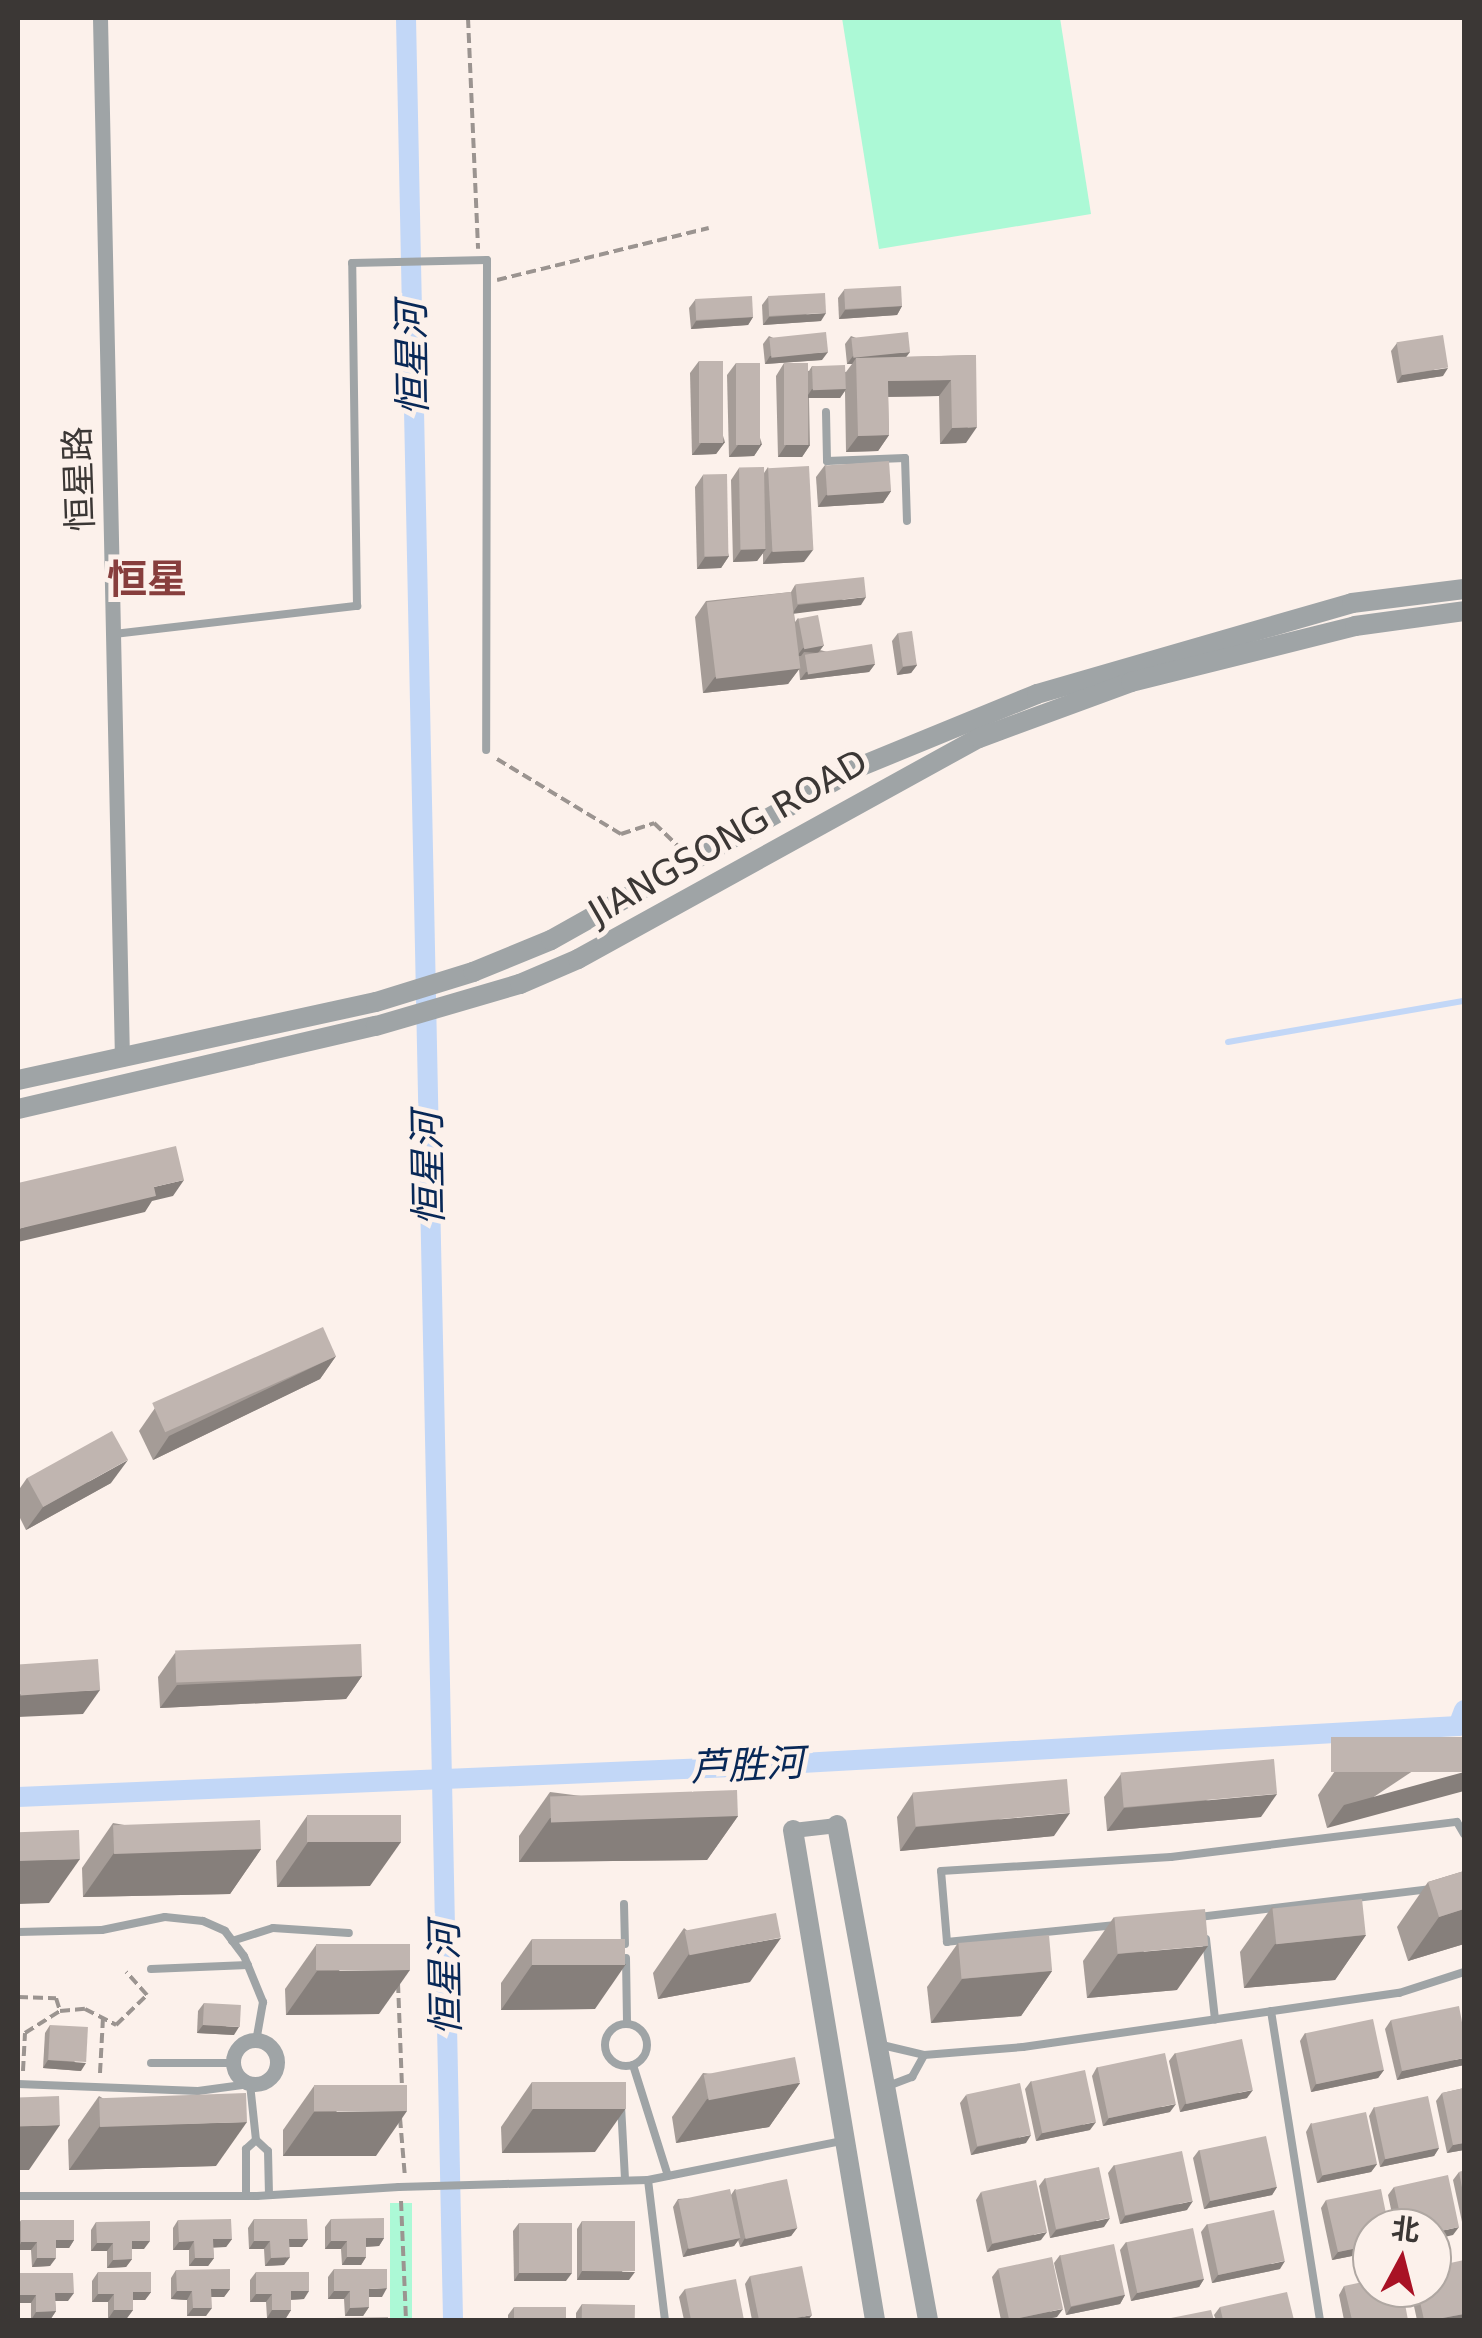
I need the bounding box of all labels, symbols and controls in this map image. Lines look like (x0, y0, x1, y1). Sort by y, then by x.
water label: 恒星河 (389, 302, 437, 416)
street label: 恒星路 (56, 426, 102, 532)
district label: 恒星 (107, 555, 187, 603)
street label: JIANGSONG ROAD (581, 740, 875, 934)
water label: 恒星河 (405, 1112, 453, 1226)
water label: 芦胜河 (689, 1740, 805, 1792)
water label: 恒星河 (422, 1922, 470, 2036)
north arrow (1352, 2208, 1452, 2308)
text: 北 (1390, 2212, 1421, 2248)

